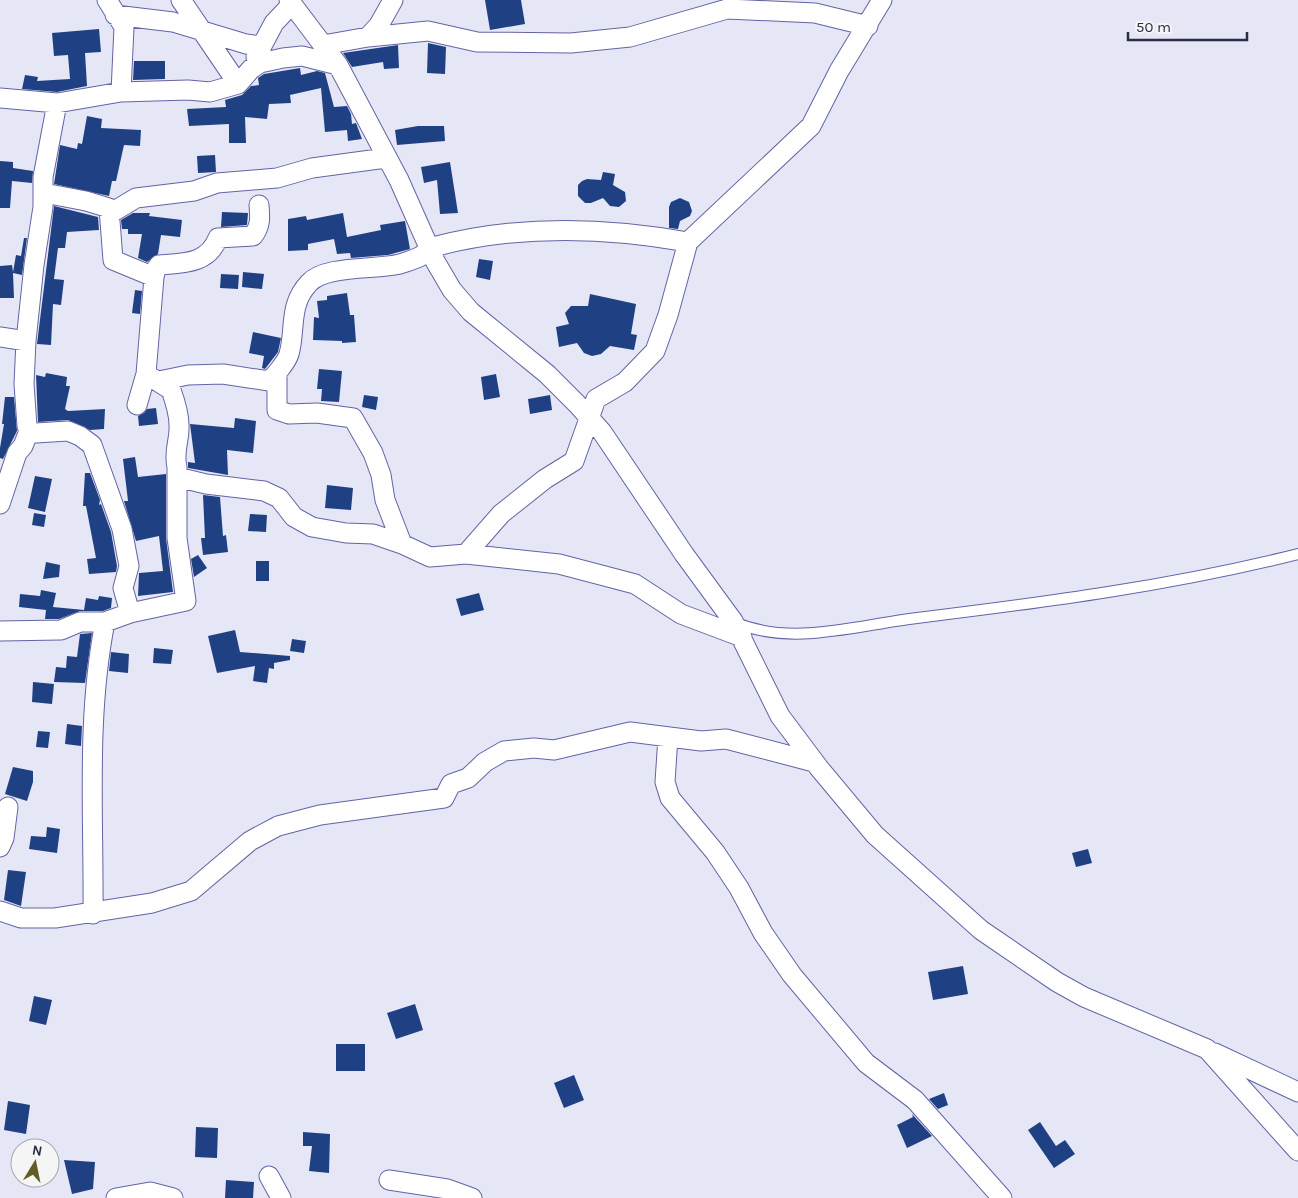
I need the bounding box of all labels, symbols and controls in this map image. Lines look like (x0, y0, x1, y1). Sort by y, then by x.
scale bar (1128, 10, 1247, 42)
text: 50 m (1136, 18, 1171, 36)
north arrow (10, 1138, 60, 1188)
text: N (31, 1141, 44, 1160)

